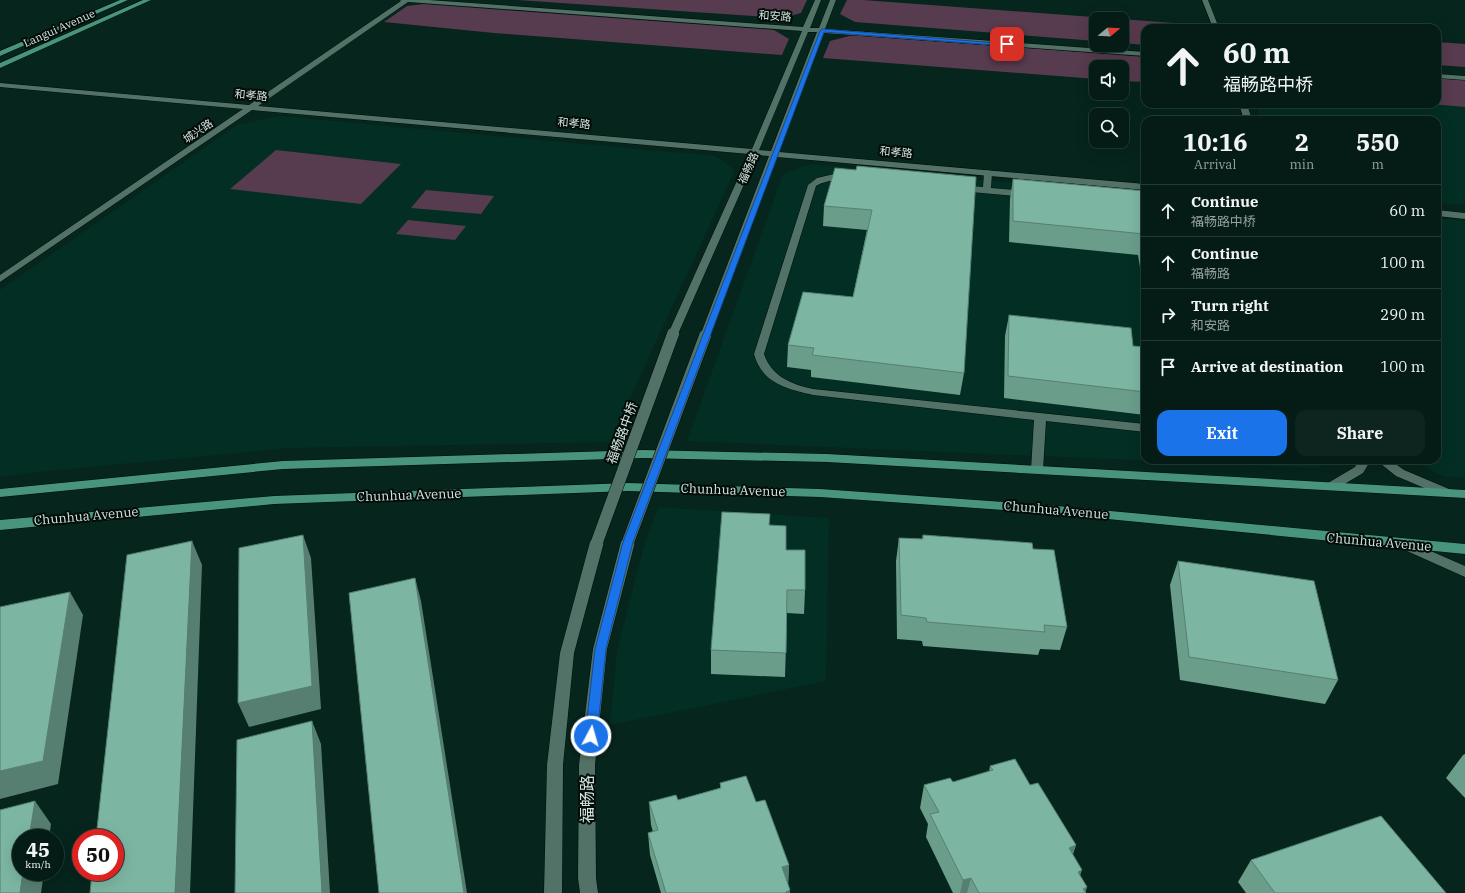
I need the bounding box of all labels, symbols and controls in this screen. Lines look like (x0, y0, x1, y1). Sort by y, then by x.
street label: Langui Avenue (21, 6, 97, 50)
street label: 和安路 (758, 8, 792, 24)
north arrow (1089, 12, 1129, 52)
map controls (1089, 12, 1129, 148)
pin (990, 27, 1024, 61)
icon: arrive (996, 33, 1018, 55)
text: 60 m (1223, 34, 1290, 71)
icon: ahead (1157, 40, 1209, 92)
button: sound (1089, 60, 1129, 100)
text: 福畅路中桥 (1223, 73, 1313, 96)
street label: 和孝路 (234, 87, 268, 103)
button: search (1089, 108, 1129, 148)
street label: 和孝路 (557, 115, 591, 131)
street label: 城兴路 (180, 116, 216, 146)
text: 10:16 (1183, 126, 1248, 158)
text: 2 (1295, 126, 1309, 158)
text: 550 (1356, 126, 1399, 158)
street label: 和孝路 (879, 144, 913, 160)
street label: 福畅路 (735, 150, 761, 186)
text: Arrival (1194, 156, 1236, 173)
text: min (1289, 156, 1314, 173)
text: m (1371, 156, 1384, 173)
text: Continue (1191, 192, 1258, 211)
icon: ahead (1157, 200, 1179, 222)
text: 60 m (1389, 201, 1425, 220)
text: 福畅路中桥 (1191, 213, 1256, 230)
text: Continue (1191, 244, 1258, 263)
icon: ahead (1157, 252, 1179, 274)
text: 100 m (1380, 253, 1425, 272)
text: 福畅路 (1191, 265, 1230, 282)
text: Turn right (1191, 296, 1269, 315)
icon: right (1157, 304, 1179, 326)
text: 290 m (1380, 305, 1425, 324)
text: 和安路 (1191, 317, 1230, 334)
icon: arrive (1157, 356, 1179, 378)
text: Arrive at destination (1191, 357, 1343, 376)
text: 100 m (1380, 357, 1425, 376)
street label: 福畅路中桥 (603, 400, 641, 466)
button: Exit (1157, 410, 1287, 456)
button: Share (1295, 410, 1425, 456)
street label: Chunhua Avenue (680, 480, 786, 500)
street label: Chunhua Avenue (356, 485, 462, 505)
street label: Chunhua Avenue (1003, 497, 1109, 523)
street label: Chunhua Avenue (33, 503, 139, 529)
street label: Chunhua Avenue (1326, 529, 1432, 555)
position arrow (570, 715, 612, 757)
street label: 福畅路 (577, 775, 597, 823)
speed limit sign: 50 (72, 829, 124, 881)
text: 45 (26, 836, 50, 863)
text: km/h (25, 858, 51, 871)

